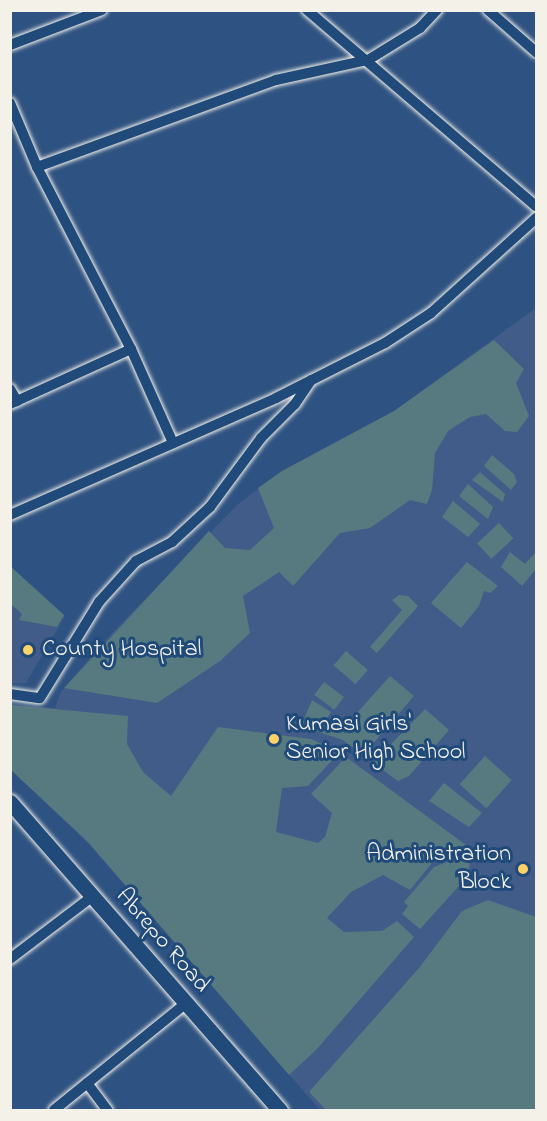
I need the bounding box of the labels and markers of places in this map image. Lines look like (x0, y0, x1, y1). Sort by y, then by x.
place label: County Hospital (42, 636, 202, 664)
marker: County Hospital (19, 641, 37, 659)
place label: Kumasi Girls' Senior High School (286, 711, 465, 767)
marker: Kumasi Girls' Senior High School (267, 732, 281, 746)
place label: Administration Block (366, 841, 511, 897)
marker: Administration Block (516, 862, 530, 876)

